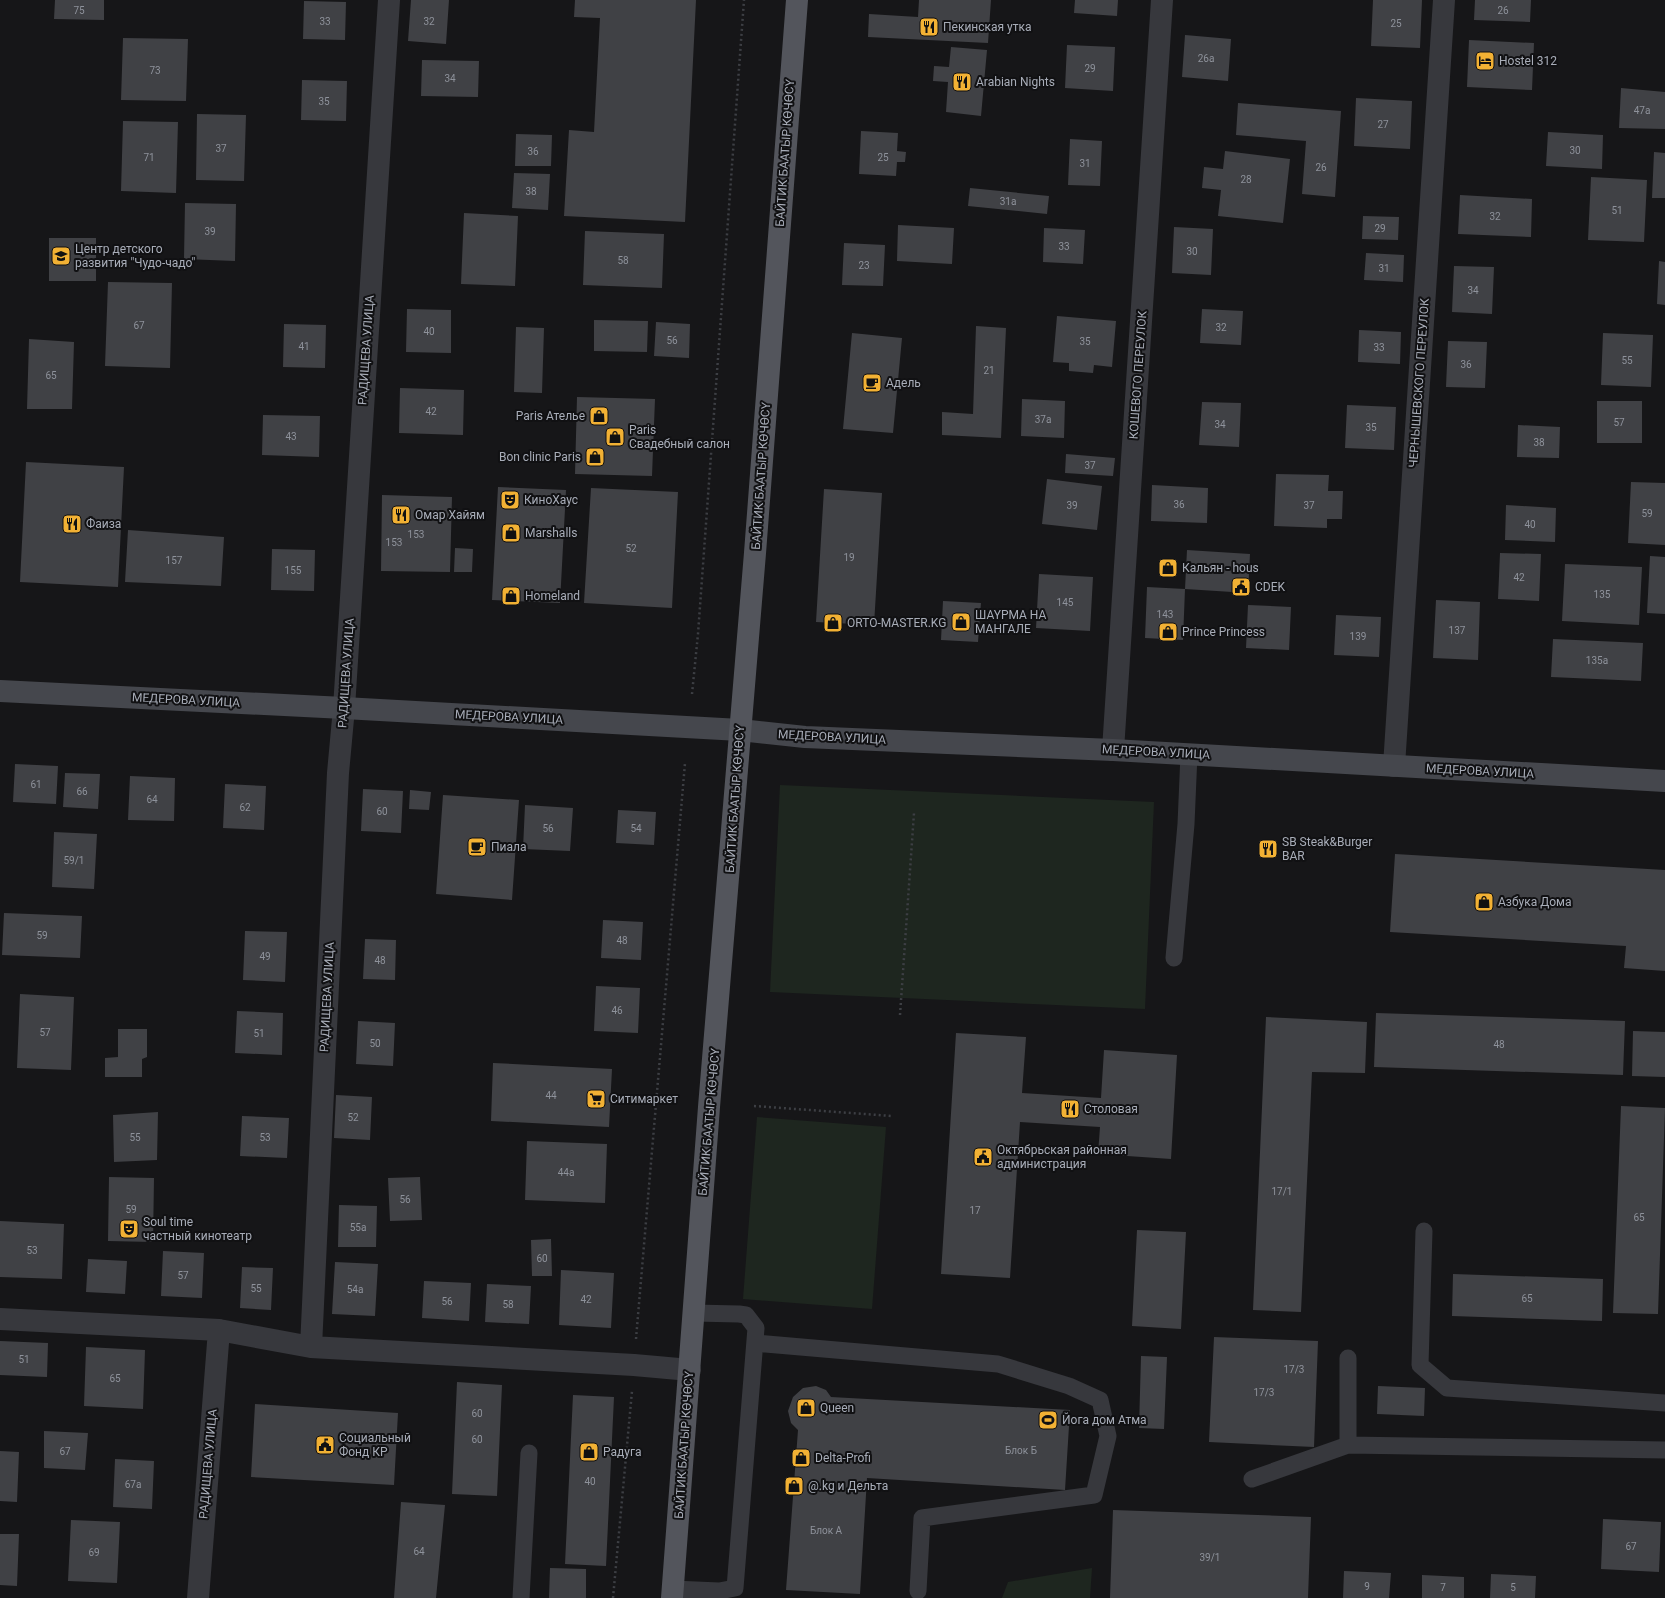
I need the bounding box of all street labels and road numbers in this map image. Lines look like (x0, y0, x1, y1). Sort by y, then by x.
street label: БАЙТИК БААТЫР КӨЧӨСҮ (772, 78, 797, 227)
street label: РАДИЩЕВА УЛИЦА (355, 294, 377, 405)
street label: ЧЕРНЫШЕВСКОГО ПЕРЕУЛОК (1406, 298, 1432, 468)
street label: КОШЕВОГО ПЕРЕУЛОК (1127, 310, 1149, 440)
street label: БАЙТИК БААТЫР КӨЧӨСҮ (748, 401, 773, 550)
street label: РАДИЩЕВА УЛИЦА (335, 617, 357, 728)
street label: МЕДЕРОВА УЛИЦА (132, 690, 241, 710)
street label: МЕДЕРОВА УЛИЦА (455, 707, 564, 727)
street label: БАЙТИК БААТЫР КӨЧӨСҮ (722, 724, 747, 873)
street label: МЕДЕРОВА УЛИЦА (778, 727, 887, 747)
street label: МЕДЕРОВА УЛИЦА (1102, 742, 1211, 762)
street label: МЕДЕРОВА УЛИЦА (1426, 761, 1535, 781)
street label: РАДИЩЕВА УЛИЦА (317, 942, 337, 1052)
street label: БАЙТИК БААТЫР КӨЧӨСҮ (695, 1047, 722, 1196)
street label: БАЙТИК БААТЫР КӨЧӨСҮ (671, 1370, 696, 1519)
street label: РАДИЩЕВА УЛИЦА (196, 1408, 220, 1519)

